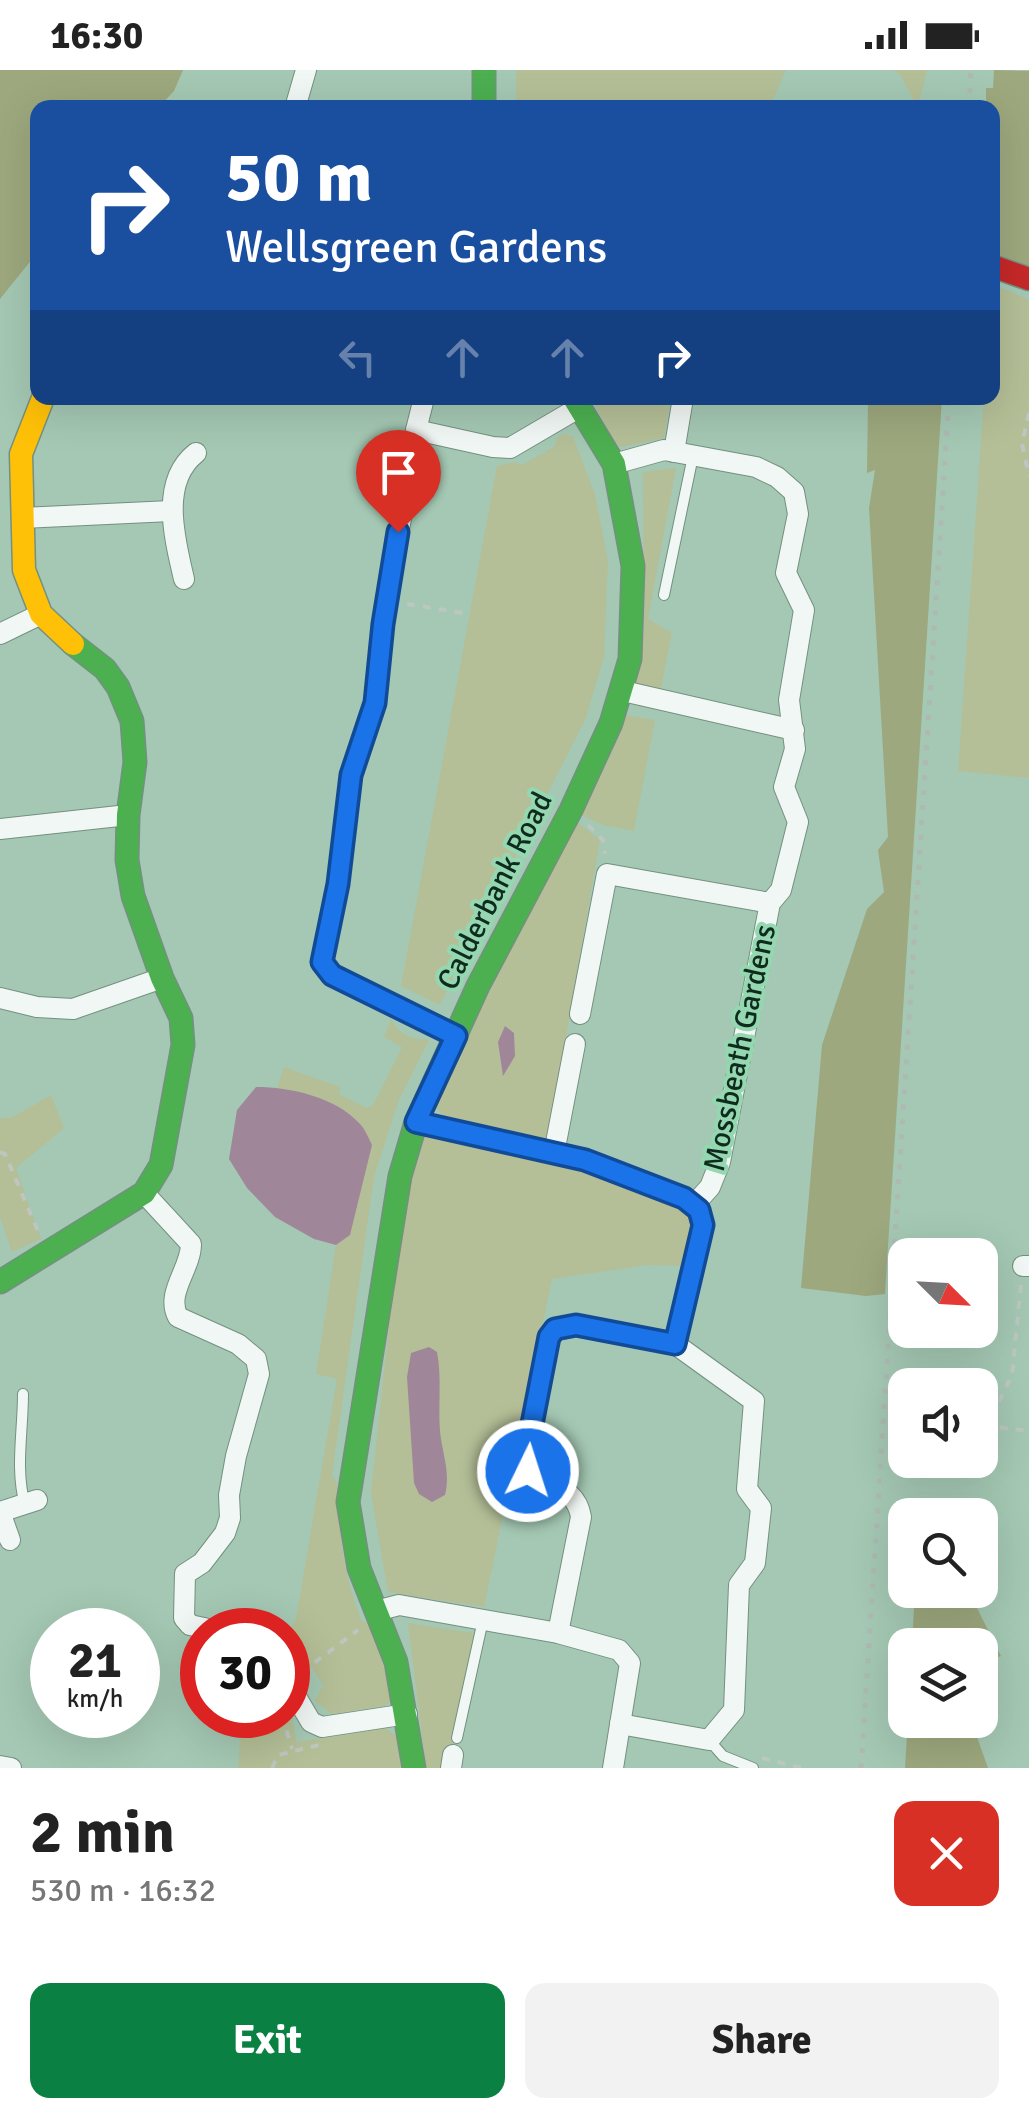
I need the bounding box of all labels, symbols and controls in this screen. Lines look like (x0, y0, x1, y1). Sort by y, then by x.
text: 16:30 (50, 12, 143, 59)
text: 50 m (225, 134, 373, 220)
icon: right (60, 140, 190, 270)
text: Wellsgreen Gardens (225, 220, 607, 275)
icon: left (330, 330, 385, 385)
icon: ahead (435, 330, 490, 385)
icon: ahead (540, 330, 595, 385)
icon: right (645, 330, 700, 385)
pin (356, 430, 441, 533)
icon: arrive (371, 445, 426, 500)
street label: Calderbank Road (429, 786, 561, 996)
street label: Mossbeath Gardens (696, 921, 784, 1175)
north arrow (888, 1238, 998, 1348)
map controls (888, 1238, 998, 1738)
button: sound (888, 1368, 998, 1478)
position arrow (476, 1419, 580, 1523)
button: search (888, 1498, 998, 1608)
speed limit sign: 30 (180, 1608, 310, 1738)
button: layers (888, 1628, 998, 1738)
text: 21 (68, 1630, 122, 1692)
text: km/h (67, 1683, 123, 1714)
text: 2 min (30, 1796, 175, 1870)
button: close (894, 1801, 999, 1906)
text: 530 m · 16:32 (30, 1871, 216, 1910)
button: Exit (30, 1983, 505, 2098)
button: Share (525, 1983, 999, 2098)

